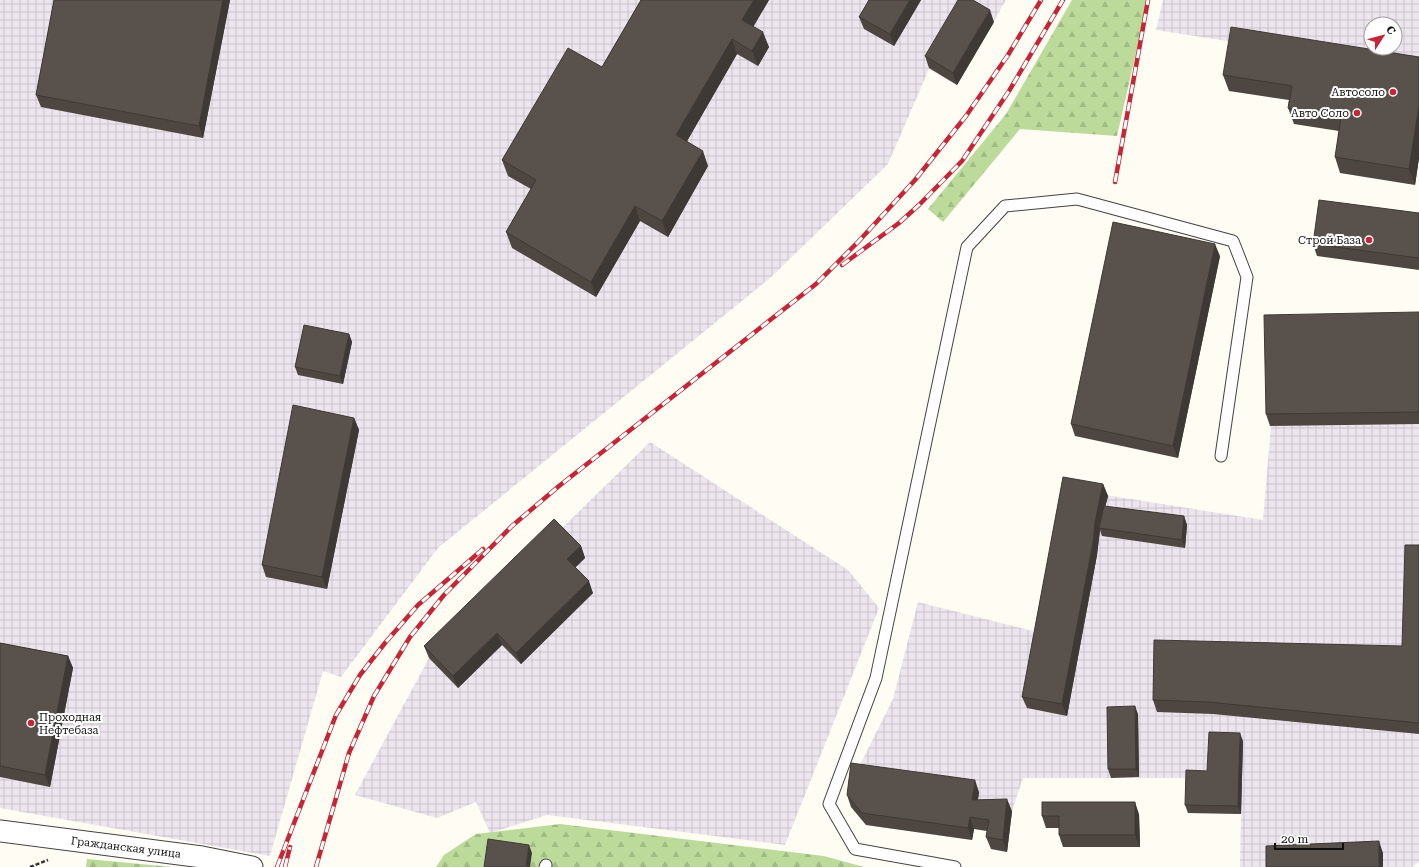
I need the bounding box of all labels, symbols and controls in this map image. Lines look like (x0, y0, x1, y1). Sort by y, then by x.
north arrow (1363, 16, 1403, 56)
text: С (1383, 23, 1398, 38)
place label: Автосоло (1332, 86, 1385, 99)
marker: Автосоло (1388, 87, 1398, 97)
place label: Авто Соло (1291, 107, 1349, 120)
marker: Авто Соло (1352, 108, 1362, 118)
place label: Строй База (1298, 234, 1361, 247)
marker: Строй База (1364, 235, 1374, 245)
place label: Проходная Нефтебаза (39, 711, 101, 737)
marker: Проходная Нефтебаза (26, 718, 36, 728)
scale bar (1275, 825, 1343, 851)
text: 20 m (1281, 832, 1308, 846)
street label: Гражданская улица (70, 834, 182, 861)

